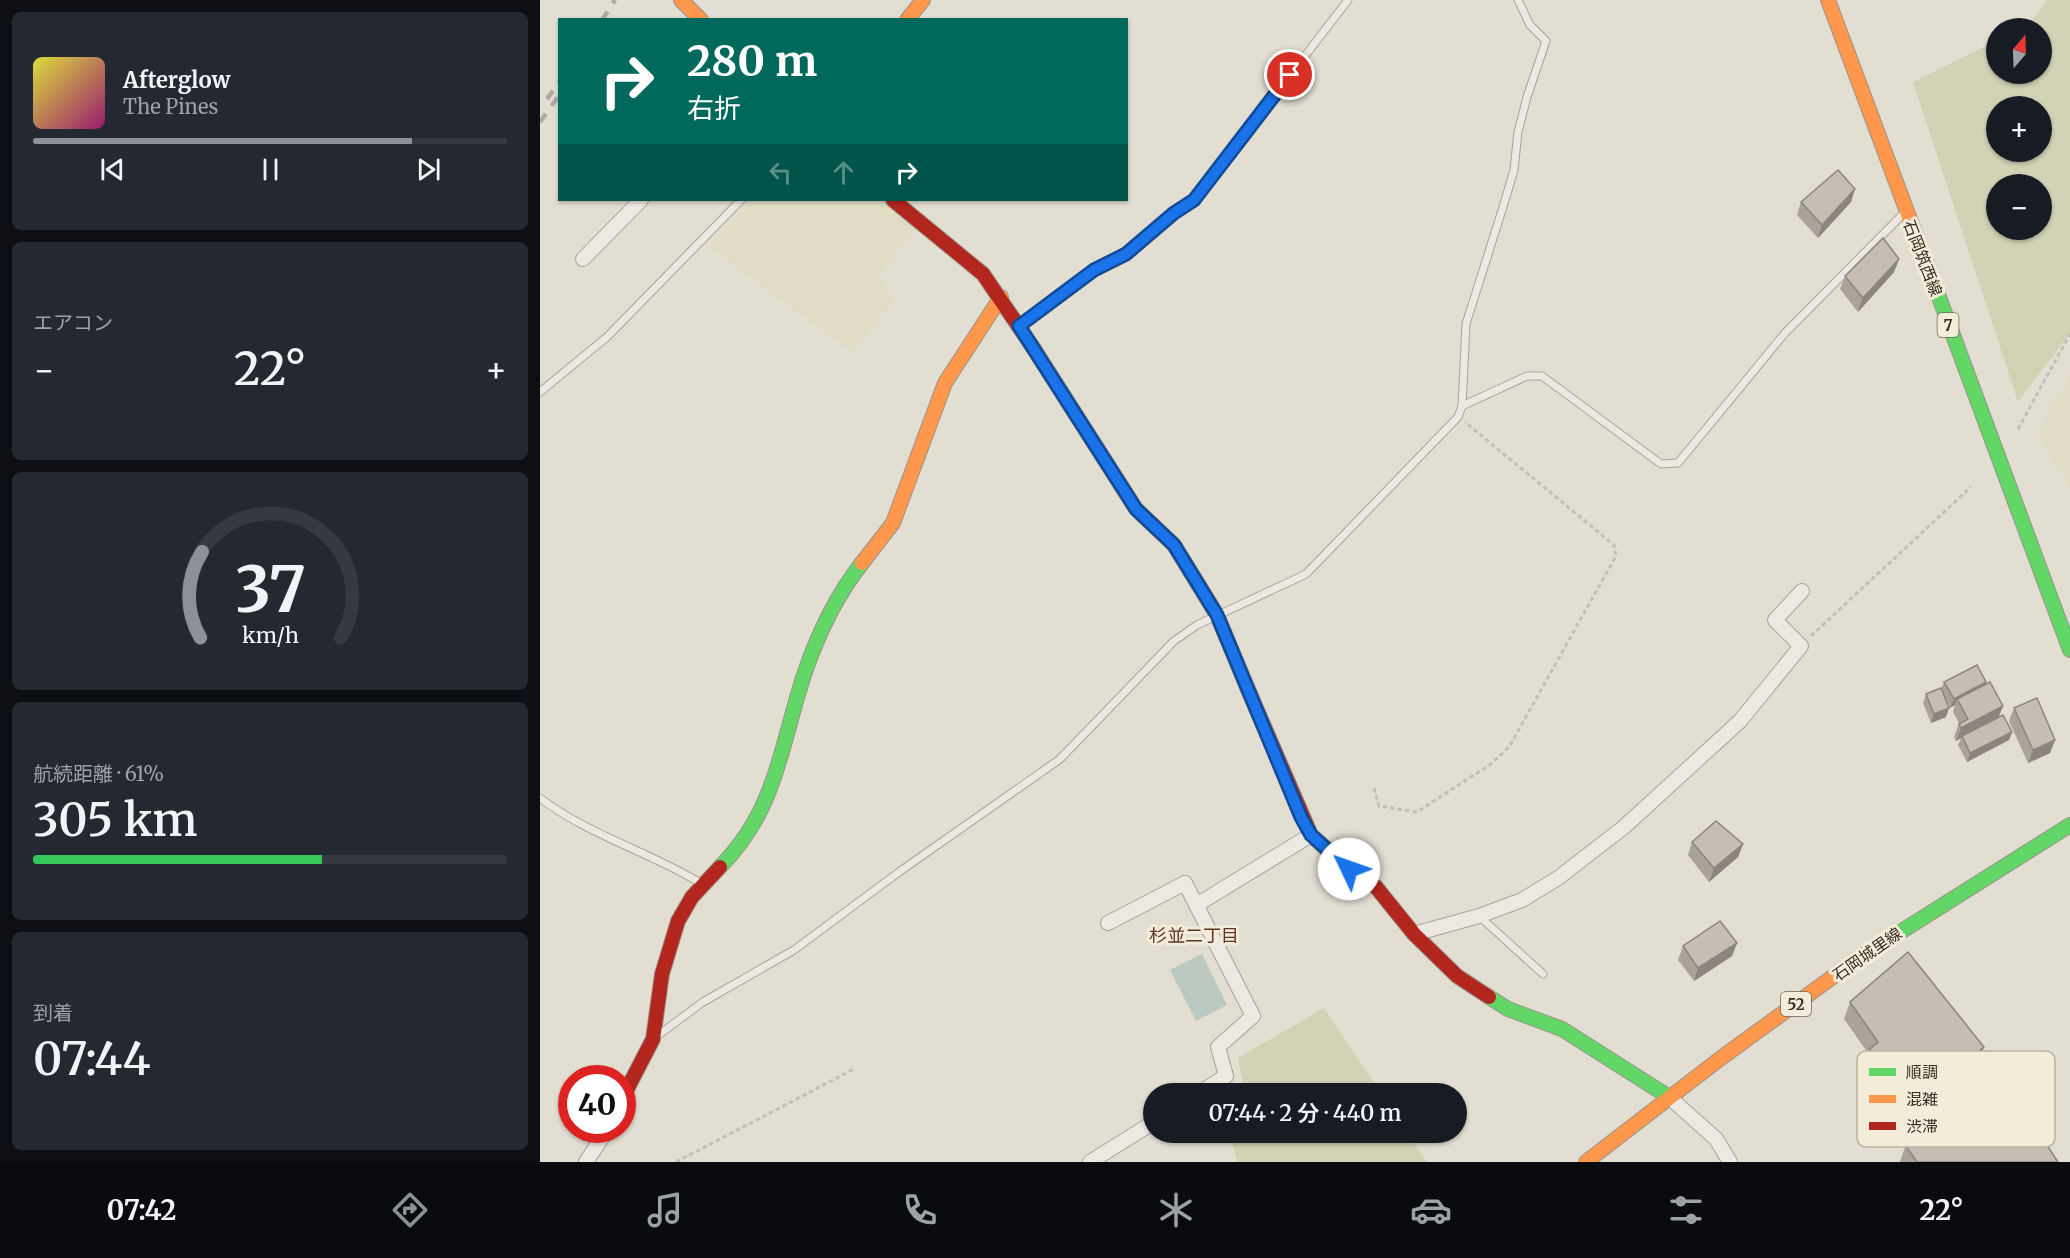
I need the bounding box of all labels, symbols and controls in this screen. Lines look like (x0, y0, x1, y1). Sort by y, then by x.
north arrow (1986, 18, 2052, 84)
map controls (1986, 18, 2052, 240)
text: 280 m (687, 35, 817, 87)
icon: right (588, 42, 666, 120)
pin (1264, 49, 1315, 100)
icon: arrive (1273, 58, 1306, 91)
text: Afterglow (123, 66, 230, 94)
text: 右折 (687, 91, 741, 125)
text: The Pines (123, 94, 218, 119)
button: + (1986, 96, 2052, 162)
icon: previous (96, 153, 129, 186)
icon: pause (254, 153, 287, 186)
icon: next (412, 153, 445, 186)
icon: left (764, 156, 797, 189)
icon: ahead (827, 156, 860, 189)
icon: right (890, 156, 923, 189)
button: − (1986, 174, 2052, 240)
street label: 石岡筑西線 (1899, 217, 1947, 299)
text: エアコン (33, 310, 113, 335)
road number: 7 (1938, 313, 1958, 337)
text: 22° (234, 341, 306, 397)
text: − (33, 350, 55, 391)
text: + (485, 350, 507, 391)
text: 37 (235, 551, 305, 629)
text: km/h (242, 622, 298, 649)
text: 航続距離 · 61% (33, 761, 164, 786)
text: 305 km (33, 792, 197, 848)
position arrow (1317, 837, 1381, 901)
street label: 石岡城里線 (1828, 923, 1906, 985)
district label: 杉並二丁目 (1149, 924, 1239, 947)
road number: 52 (1781, 992, 1811, 1016)
text: 到着 (33, 1000, 73, 1025)
text: 07:44 (33, 1031, 150, 1087)
legend (1857, 1051, 2055, 1147)
text: 順調 (1906, 1062, 1938, 1082)
speed limit sign: 40 (558, 1065, 636, 1143)
text: 混雑 (1906, 1089, 1938, 1109)
text: 07:44 · 2 分 · 440 m (1208, 1099, 1402, 1127)
text: 渋滞 (1906, 1116, 1938, 1136)
icon: directions (389, 1189, 431, 1231)
icon: music (644, 1189, 686, 1231)
icon: phone (899, 1189, 941, 1231)
icon: climate (1155, 1189, 1197, 1231)
icon: car (1410, 1189, 1452, 1231)
icon: filters (1665, 1189, 1707, 1231)
text: 07:42 (107, 1193, 176, 1227)
text: 22° (1920, 1193, 1963, 1227)

